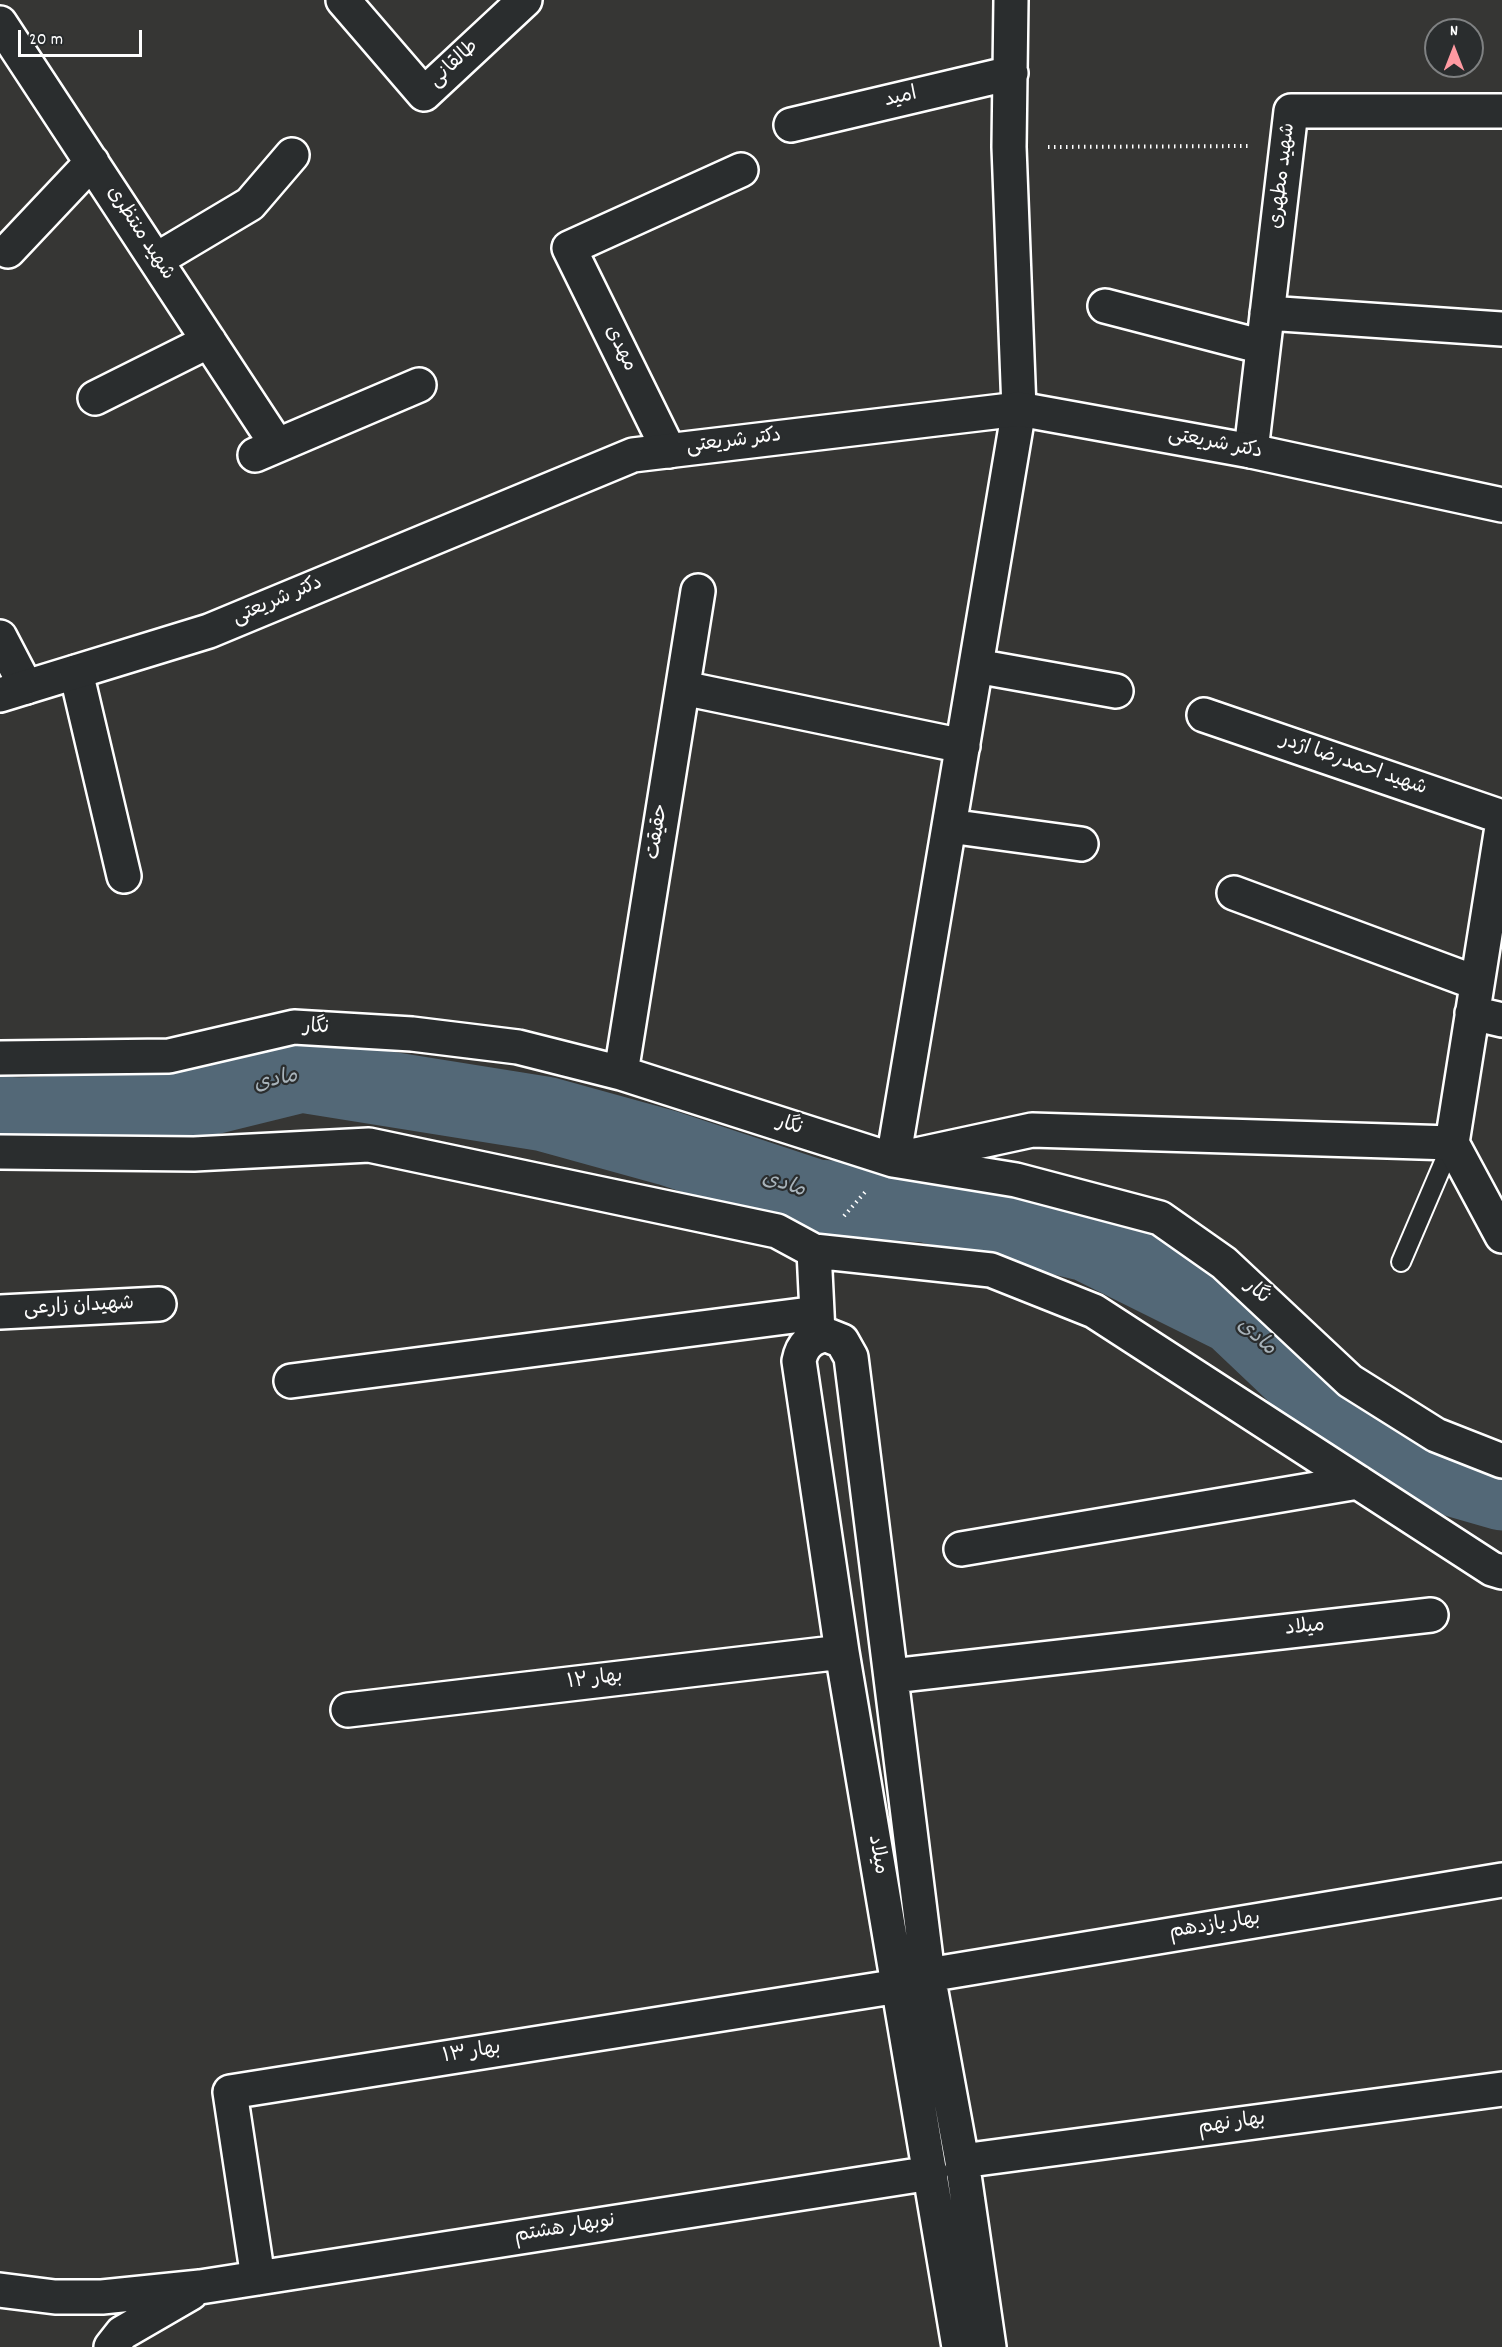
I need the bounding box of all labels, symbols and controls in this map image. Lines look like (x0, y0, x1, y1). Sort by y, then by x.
scale bar (21, 18, 146, 56)
north arrow (1424, 18, 1484, 78)
text: N (1450, 20, 1458, 43)
text: 20 m (29, 28, 63, 53)
street label: طالقانی (425, 36, 485, 94)
street label: امید (882, 84, 920, 114)
street label: شهید مطهری (1266, 122, 1302, 230)
street label: شهید منتظری (100, 182, 178, 286)
street label: مهدی (598, 322, 640, 376)
street label: دکتر شریعتی (1166, 424, 1264, 466)
street label: دکتر شریعتی (685, 425, 783, 461)
street label: دکتر شریعتی (229, 572, 327, 632)
street label: شهید احمدرضا اژدر (1277, 730, 1429, 802)
street label: حقیقت (643, 802, 675, 862)
street label: نگار (302, 1016, 330, 1042)
water label: مادی (252, 1065, 300, 1099)
street label: نگار (773, 1112, 805, 1142)
water label: مادی (758, 1167, 808, 1205)
street label: نگار (1238, 1275, 1274, 1311)
street label: شهیدان زارعی (23, 1293, 135, 1323)
water label: مادی (1230, 1314, 1280, 1362)
street label: میلاد (1284, 1615, 1326, 1643)
street label: بهار ۱۲ (566, 1666, 624, 1696)
street label: میلاد (861, 1833, 891, 1877)
street label: بهار یازدهم (1168, 1908, 1262, 1946)
street label: بهار ۱۳ (441, 2038, 503, 2070)
street label: بهار نهم (1197, 2108, 1267, 2142)
street label: نوبهار هشتم (513, 2210, 617, 2250)

